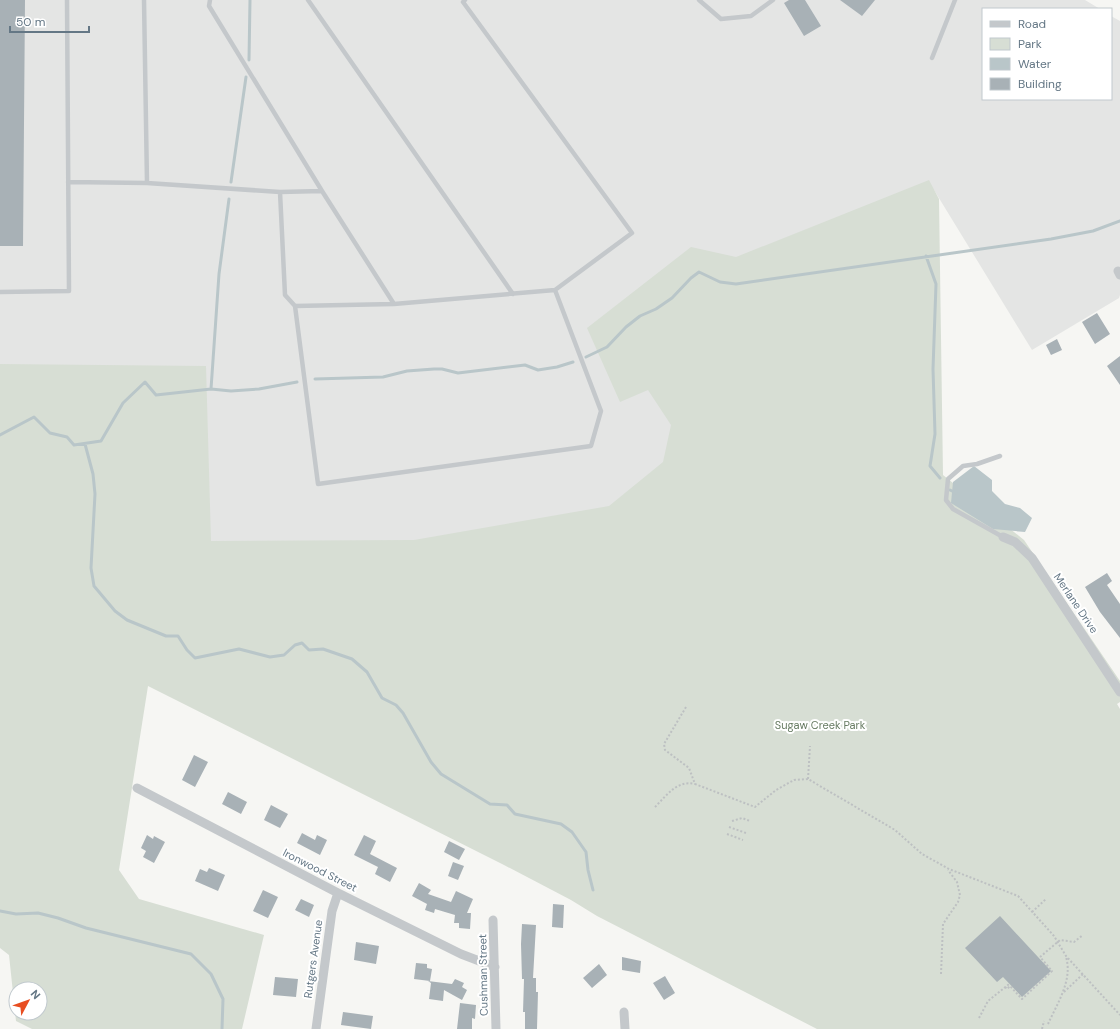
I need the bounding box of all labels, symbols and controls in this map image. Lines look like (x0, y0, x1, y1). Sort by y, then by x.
scale bar (10, 8, 89, 34)
legend (982, 8, 1112, 100)
text: 50 m (16, 14, 45, 30)
text: Road (1018, 16, 1046, 32)
text: Park (1018, 36, 1042, 52)
text: Water (1018, 56, 1052, 72)
text: Building (1018, 76, 1062, 92)
street label: Merlane Drive (1051, 570, 1101, 636)
park label: Sugaw Creek Park (775, 718, 866, 732)
street label: Ironwood Street (281, 845, 359, 895)
street label: Rutgers Avenue (301, 919, 325, 999)
street label: Cushman Street (475, 934, 491, 1016)
north arrow (8, 981, 48, 1021)
text: N (28, 987, 43, 1002)

